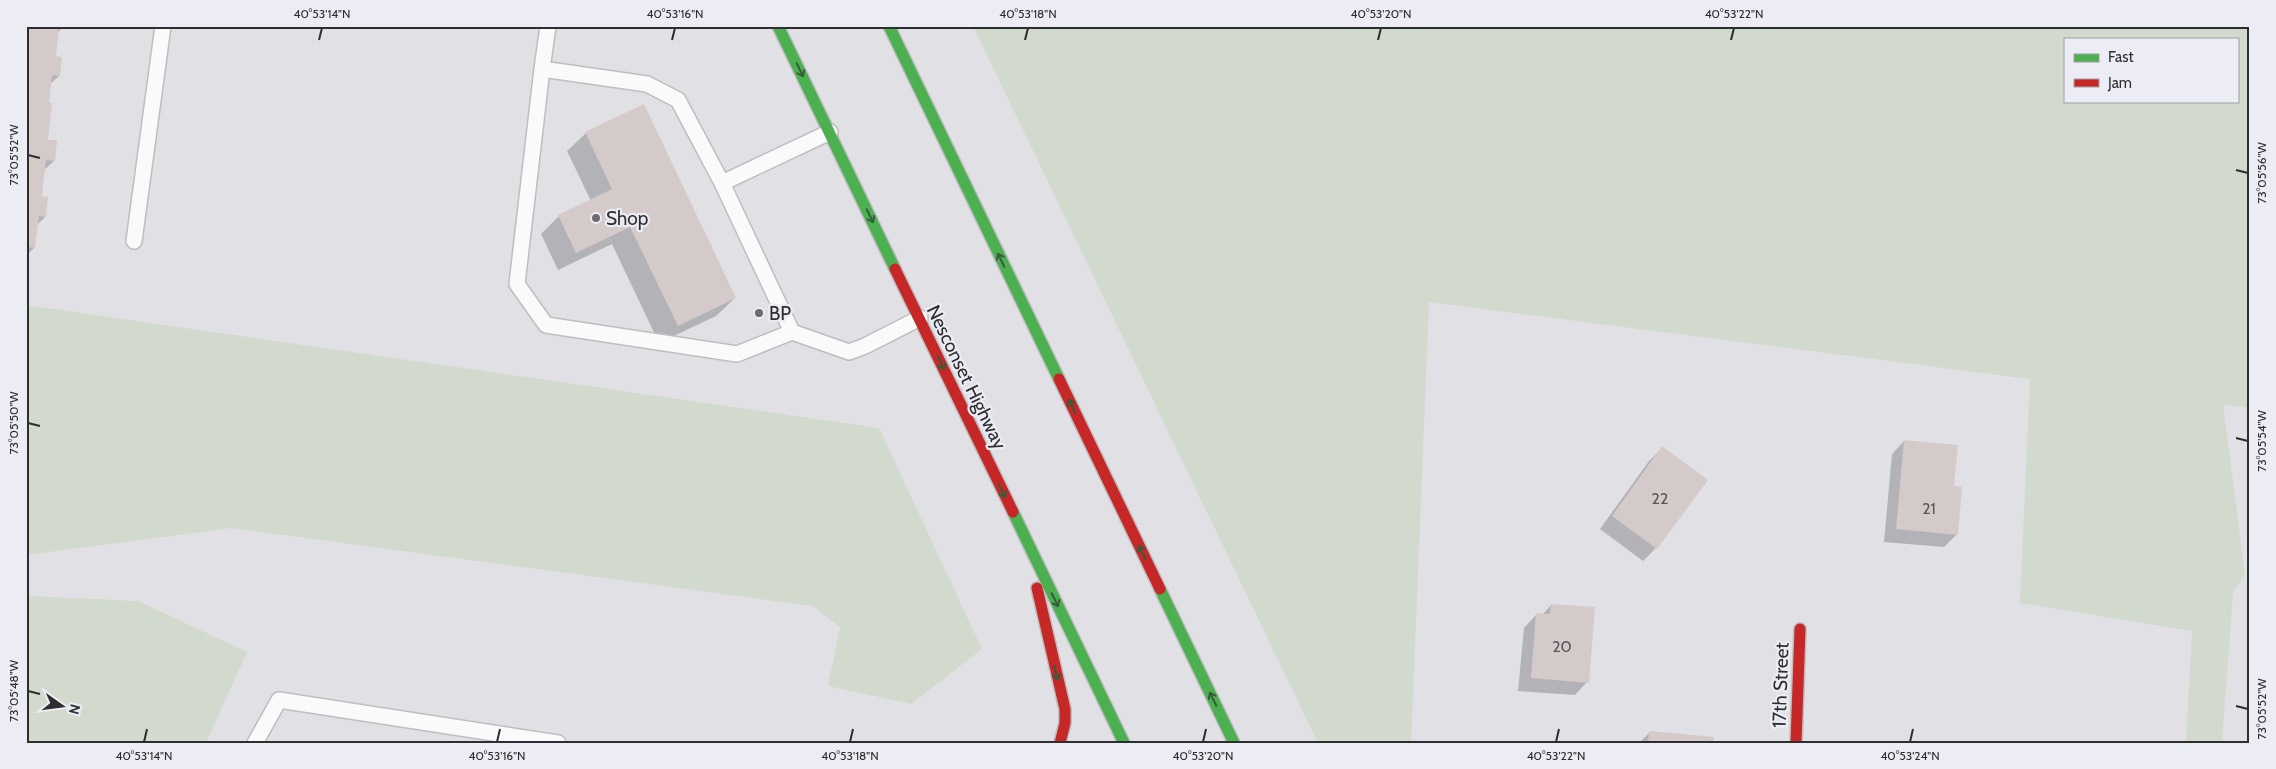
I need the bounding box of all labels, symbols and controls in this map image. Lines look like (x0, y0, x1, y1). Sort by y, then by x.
text: 40°53'14"N (294, 6, 350, 21)
text: 40°53'16"N (647, 6, 703, 21)
text: 40°53'18"N (999, 6, 1057, 21)
text: 40°53'20"N (1351, 6, 1411, 21)
text: 40°53'22"N (1705, 6, 1763, 21)
legend (2064, 38, 2238, 102)
text: Fast (2108, 48, 2133, 66)
one-way arrow (795, 62, 805, 77)
text: Jam (2107, 74, 2132, 92)
text: 73°05'52"W (6, 124, 21, 185)
text: 73°05'56"W (2254, 142, 2269, 204)
place label: Shop (606, 207, 648, 230)
one-way arrow (866, 208, 876, 223)
marker: Shop (590, 212, 602, 224)
one-way arrow (996, 253, 1005, 268)
street label: Nesconset Highway (922, 301, 1012, 453)
place label: BP (769, 302, 791, 325)
marker: BP (753, 307, 765, 319)
one-way arrow (937, 355, 946, 370)
text: 73°05'50"W (6, 391, 21, 455)
one-way arrow (1067, 399, 1076, 414)
text: 73°05'54"W (2254, 410, 2269, 472)
one-way arrow (998, 483, 1007, 498)
house number: 22 (1652, 489, 1668, 508)
house number: 21 (1922, 499, 1936, 518)
one-way arrow (1137, 545, 1147, 560)
one-way arrow (1051, 592, 1060, 607)
house number: 20 (1552, 637, 1572, 656)
street label: 17th Street (1768, 641, 1794, 728)
text: 73°05'48"W (6, 659, 21, 722)
one-way arrow (1052, 665, 1061, 681)
text: 73°05'52"W (2254, 678, 2269, 739)
north arrow (38, 682, 88, 732)
one-way arrow (1208, 692, 1217, 707)
text: N (65, 702, 85, 716)
text: 40°53'14"N (116, 748, 172, 763)
text: 40°53'16"N (469, 748, 525, 763)
text: 40°53'18"N (821, 748, 879, 763)
text: 40°53'20"N (1173, 748, 1233, 763)
text: 40°53'22"N (1527, 748, 1585, 763)
text: 40°53'24"N (1880, 748, 1940, 763)

